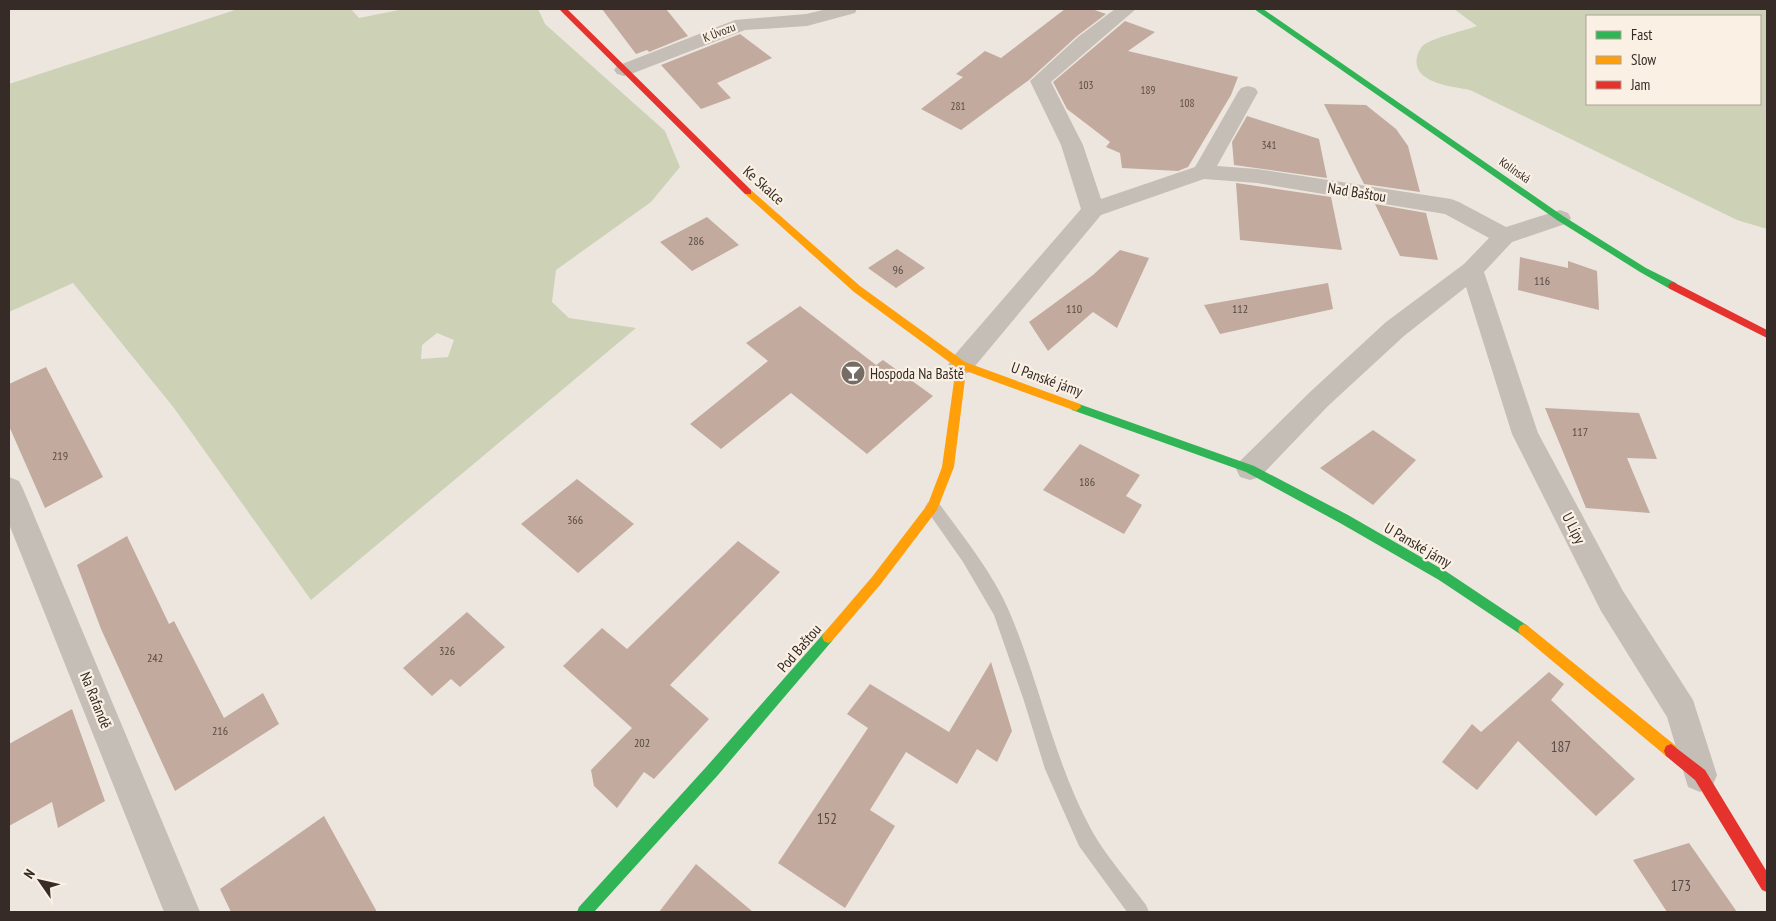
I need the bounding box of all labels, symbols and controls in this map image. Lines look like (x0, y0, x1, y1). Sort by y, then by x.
legend (1586, 15, 1761, 105)
street label: K Úvozu (701, 19, 737, 45)
text: Fast (1631, 25, 1652, 44)
text: Slow (1631, 50, 1656, 69)
text: Jam (1630, 75, 1650, 94)
house number: 103 (1079, 78, 1093, 92)
house number: 189 (1141, 83, 1155, 97)
house number: 108 (1180, 96, 1194, 110)
house number: 281 (951, 99, 965, 113)
house number: 341 (1262, 138, 1276, 152)
street label: Kolínská (1496, 154, 1534, 186)
street label: Ke Skalce (739, 161, 789, 209)
street label: Nad Baštou (1326, 178, 1388, 206)
house number: 286 (688, 233, 704, 248)
house number: 96 (893, 262, 903, 277)
house number: 116 (1534, 273, 1550, 288)
house number: 110 (1066, 301, 1082, 316)
house number: 112 (1232, 301, 1248, 316)
street label: U Panské jámy (1009, 357, 1086, 401)
bar icon: Hospoda Na Baště (840, 360, 866, 386)
place label: Hospoda Na Baště (870, 364, 964, 383)
house number: 117 (1572, 424, 1588, 439)
house number: 219 (52, 448, 68, 463)
house number: 186 (1079, 474, 1095, 489)
street label: U Lípy (1558, 509, 1590, 547)
house number: 366 (567, 512, 583, 527)
street label: U Panské jámy (1381, 518, 1455, 572)
street label: Pod Baštou (773, 620, 825, 676)
house number: 326 (439, 643, 455, 658)
house number: 242 (147, 650, 163, 665)
street label: Na Rafandě (76, 669, 116, 731)
house number: 216 (212, 723, 228, 738)
house number: 202 (634, 735, 650, 750)
house number: 187 (1551, 737, 1571, 756)
house number: 152 (817, 809, 837, 828)
north arrow (15, 856, 65, 906)
text: N (20, 866, 39, 882)
house number: 173 (1671, 876, 1691, 895)

